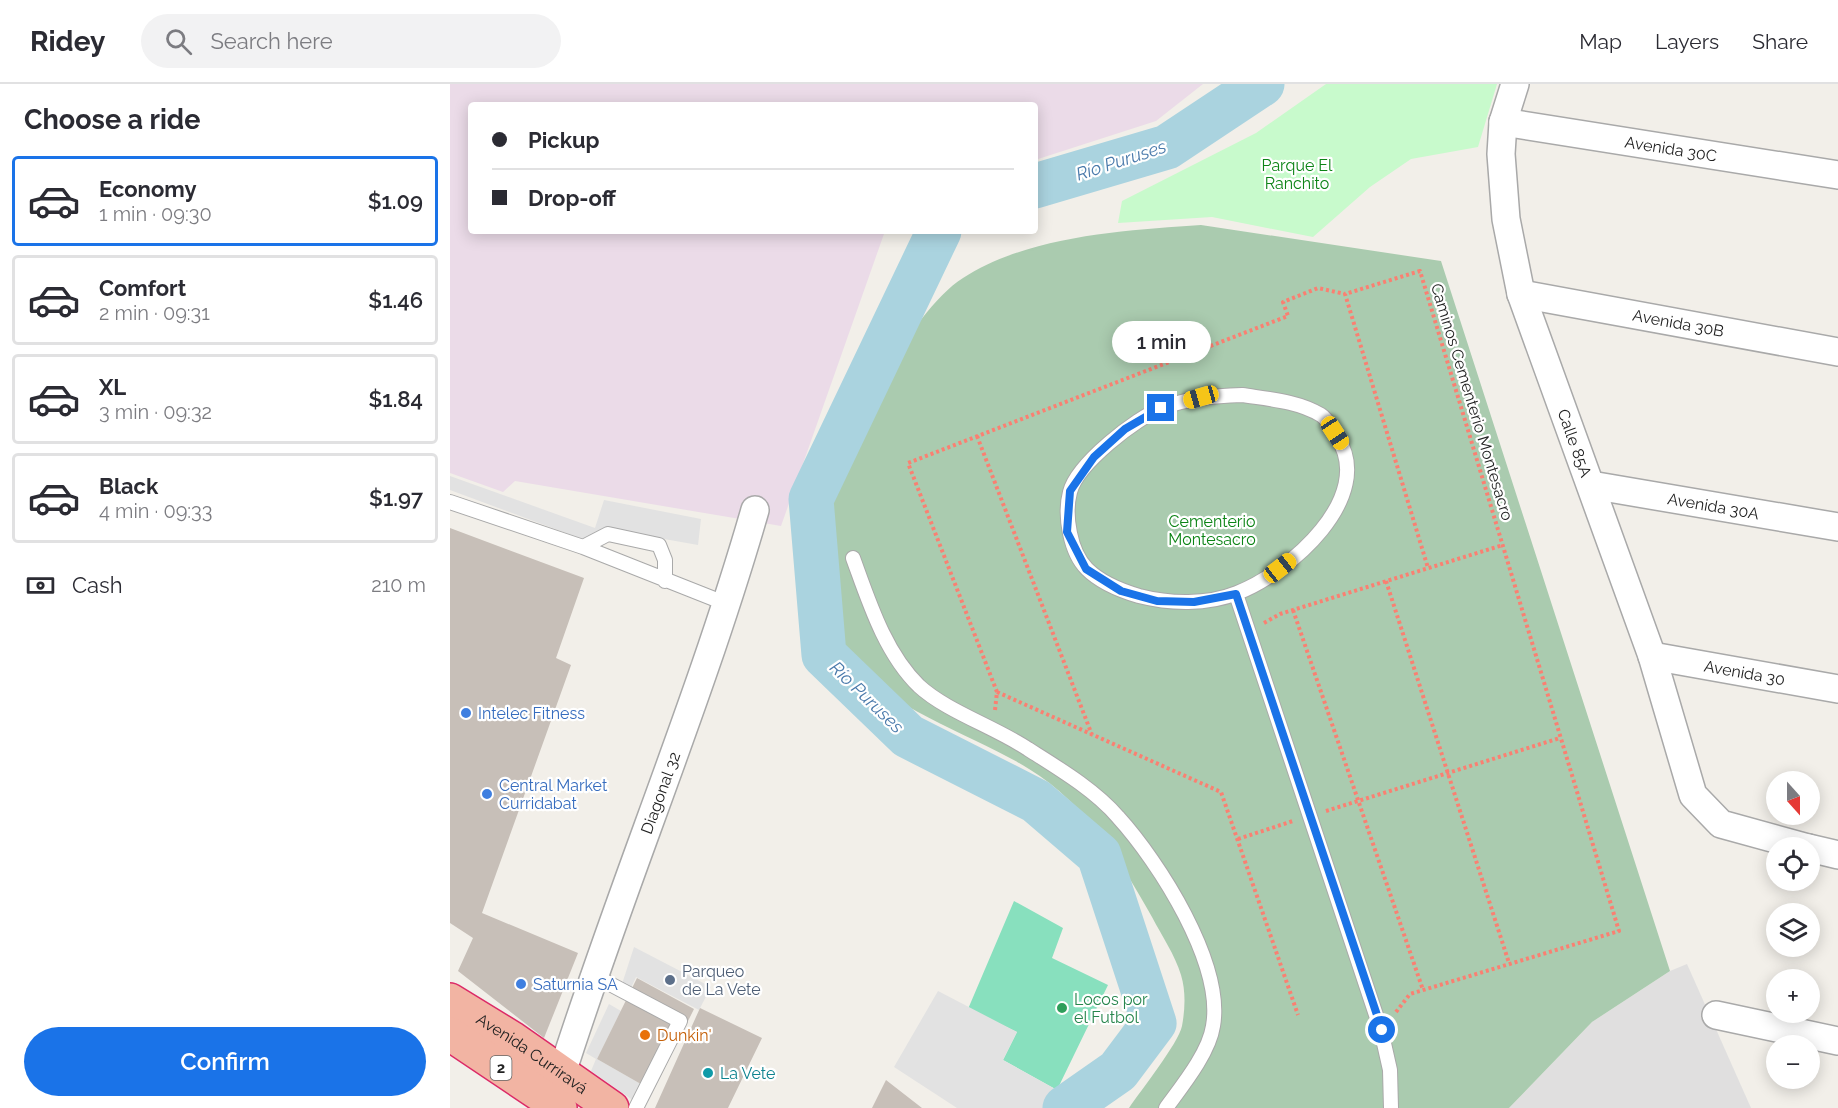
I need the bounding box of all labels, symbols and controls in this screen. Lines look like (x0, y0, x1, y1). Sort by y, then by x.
search box (141, 14, 561, 68)
text: Ridey (30, 25, 105, 58)
icon: search (162, 25, 195, 58)
text: Search here (210, 28, 333, 54)
text: Map (1579, 29, 1622, 54)
text: Layers (1655, 29, 1719, 54)
text: Share (1752, 29, 1808, 54)
text: Choose a ride (24, 104, 200, 135)
text: Pickup (528, 127, 600, 153)
street label: Avenida 30C (1624, 132, 1718, 165)
water label: Río Puruses (1073, 135, 1169, 184)
park label: Parque El Ranchito (1262, 156, 1333, 193)
icon: car (27, 174, 81, 228)
text: Economy (99, 176, 197, 202)
text: Drop-off (528, 185, 616, 211)
text: $1.09 (368, 188, 423, 214)
text: 1 min · 09:30 (99, 202, 212, 226)
icon: car (27, 273, 81, 327)
text: Comfort (99, 275, 186, 301)
street label: Caminos Cementerio Montesacro (1427, 281, 1517, 523)
text: $1.46 (368, 287, 423, 313)
text: 2 min · 09:31 (99, 301, 210, 325)
street label: Avenida 30B (1631, 305, 1726, 340)
callout: 1 min (1112, 321, 1210, 363)
text: 1 min (1137, 330, 1186, 354)
icon: car (27, 372, 81, 426)
text: XL (99, 374, 126, 400)
car (1181, 383, 1221, 411)
text: $1.84 (369, 386, 423, 412)
route end (1147, 394, 1174, 421)
text: 3 min · 09:32 (99, 400, 212, 424)
street label: Calle 85A (1554, 406, 1596, 480)
car (1318, 413, 1352, 453)
icon: car (27, 471, 81, 525)
text: Black (99, 473, 158, 499)
text: $1.97 (369, 485, 423, 511)
street label: Avenida 30A (1666, 489, 1761, 523)
text: 4 min · 09:33 (99, 499, 212, 523)
park label: Cementerio Montesacro (1168, 512, 1256, 549)
car (1260, 550, 1300, 586)
icon: cash (24, 569, 57, 602)
text: Cash (72, 572, 123, 598)
text: 210 m (371, 573, 426, 597)
street label: Avenida 30 (1703, 656, 1787, 689)
water label: Río Puruses (826, 657, 908, 738)
place label: Intelec Fitness (478, 704, 585, 723)
marker: Intelec Fitness (459, 706, 473, 720)
street label: Diagonal 32 (637, 749, 684, 836)
north arrow (1766, 771, 1820, 825)
map controls (1766, 771, 1820, 1089)
place label: Central Market Curridabat (499, 776, 608, 813)
marker: Central Market Curridabat (480, 787, 494, 801)
button: locate (1766, 837, 1820, 891)
button: layers (1766, 903, 1820, 957)
place label: Parqueo de La Vete (682, 962, 761, 999)
button: + (1766, 969, 1820, 1023)
marker: Parqueo de La Vete (663, 973, 677, 987)
place label: Saturnia SA (533, 975, 618, 994)
marker: Saturnia SA (514, 977, 528, 991)
place label: Locos por el Futbol (1074, 990, 1148, 1027)
marker: Locos por el Futbol (1055, 1001, 1069, 1015)
street label: Avenida Curriravá (473, 1009, 591, 1098)
route start (1368, 1016, 1395, 1043)
place label: Dunkin' (657, 1026, 712, 1045)
button: Confirm (24, 1027, 426, 1096)
marker: Dunkin' (638, 1028, 652, 1042)
button: − (1766, 1035, 1820, 1089)
road number: 2 (490, 1056, 512, 1080)
place label: La Vete (720, 1064, 775, 1083)
marker: La Vete (701, 1066, 715, 1080)

